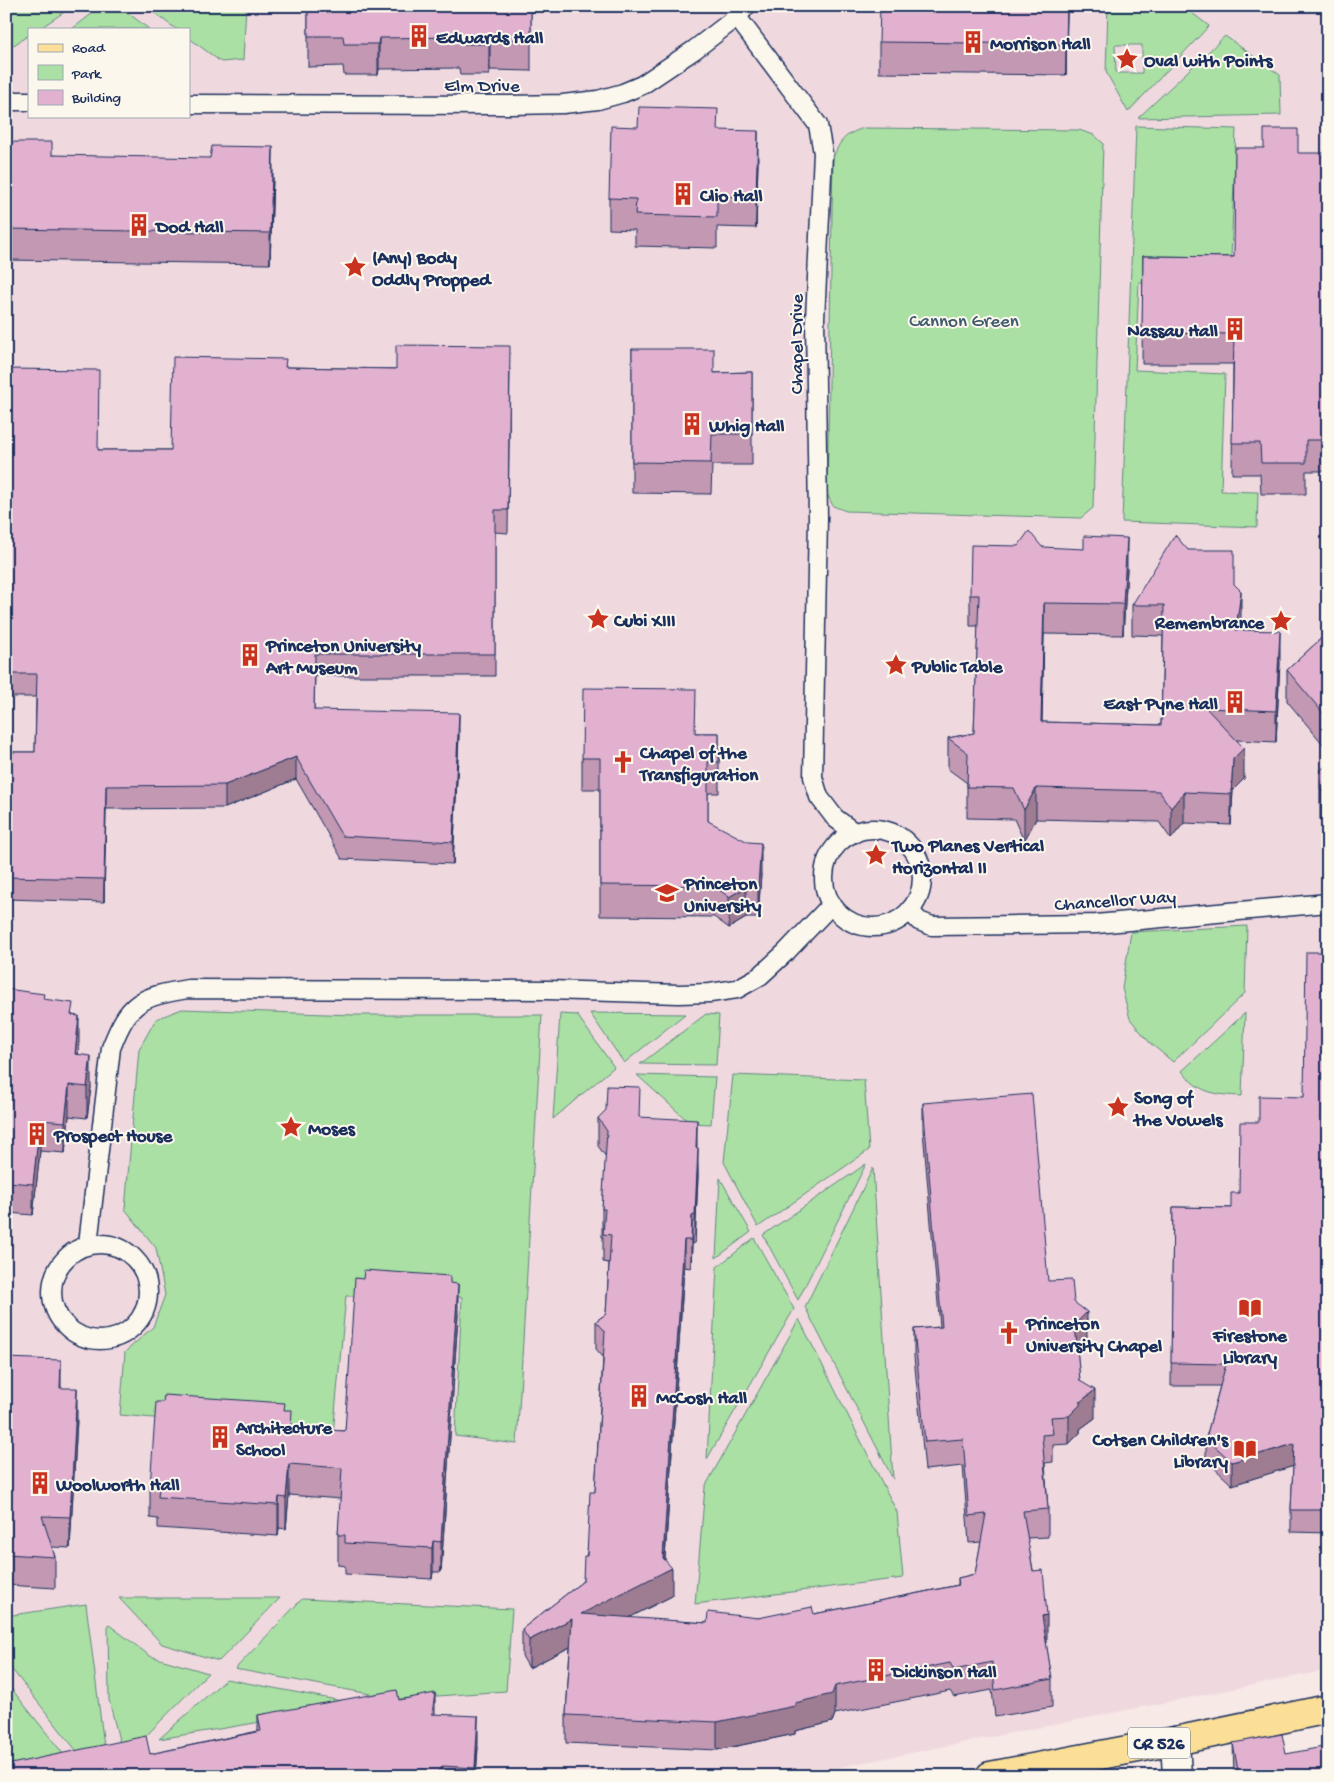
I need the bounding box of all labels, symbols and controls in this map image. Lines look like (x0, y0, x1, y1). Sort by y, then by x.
building icon: Edwards Hall (406, 23, 432, 49)
legend (28, 28, 190, 118)
place label: Edwards Hall (436, 28, 543, 51)
building icon: Morrison Hall (960, 29, 986, 55)
place label: Morrison Hall (990, 34, 1091, 57)
text: Road (72, 40, 106, 58)
place icon: Oval with Points (1114, 46, 1140, 72)
place label: Oval with Points (1144, 51, 1274, 74)
text: Park (71, 66, 102, 84)
street label: Elm Drive (444, 76, 520, 99)
text: Building (71, 90, 121, 108)
building icon: Clio Hall (670, 181, 696, 207)
place label: Clio Hall (699, 186, 763, 209)
building icon: Dod Hall (126, 212, 152, 238)
place label: Dod Hall (154, 217, 224, 240)
place label: (Any) Body Oddly Propped (372, 248, 492, 293)
place icon: (Any) Body Oddly Propped (342, 254, 368, 280)
street label: Chapel Drive (787, 294, 810, 394)
park label: Cannon Green (909, 311, 1019, 334)
building icon: Nassau Hall (1222, 316, 1248, 342)
place label: Nassau Hall (1127, 321, 1218, 344)
building icon: Whig Hall (679, 411, 705, 437)
place label: Whig Hall (708, 416, 785, 439)
place icon: Cubi XIII (585, 606, 611, 632)
place icon: Remembrance (1268, 608, 1294, 634)
place label: Cubi XIII (613, 611, 676, 634)
place label: Remembrance (1154, 613, 1265, 636)
place label: Princeton University Art Museum (265, 636, 422, 681)
building icon: Princeton University Art Museum (237, 642, 263, 668)
place icon: Public Table (883, 652, 909, 678)
place label: Public Table (911, 657, 1004, 680)
building icon: East Pyne Hall (1222, 689, 1248, 715)
place label: East Pyne Hall (1103, 694, 1218, 717)
place label: Chapel of the Transfiguration (638, 743, 759, 788)
church icon: Chapel of the Transfiguration (610, 749, 636, 775)
place label: Two Planes Vertical Horizontal II (890, 836, 1044, 881)
place icon: Two Planes Vertical Horizontal II (863, 842, 889, 868)
place label: Princeton University (683, 874, 762, 919)
school or university icon: Princeton University (654, 880, 680, 906)
street label: Chancellor Way (1054, 887, 1177, 918)
place label: Song of the Vowels (1132, 1088, 1223, 1133)
place icon: Song of the Vowels (1105, 1094, 1131, 1120)
place icon: Moses (278, 1114, 304, 1140)
place label: Moses (308, 1119, 356, 1142)
building icon: Prospect House (24, 1121, 50, 1147)
place label: Prospect House (53, 1126, 174, 1149)
library icon: Firestone Library (1237, 1295, 1263, 1321)
place label: Princeton University Chapel (1025, 1314, 1162, 1359)
church icon: Princeton University Chapel (996, 1320, 1022, 1346)
place label: Firestone Library (1212, 1326, 1288, 1371)
building icon: McCosh Hall (626, 1383, 652, 1409)
place label: McCosh Hall (656, 1388, 747, 1411)
place label: Architecture School (235, 1418, 333, 1463)
building icon: Architecture School (207, 1424, 233, 1450)
place label: Cotsen Children's Library (1091, 1430, 1229, 1475)
library icon: Cotsen Children's Library (1232, 1436, 1258, 1462)
building icon: Woolworth Hall (27, 1470, 53, 1496)
place label: Woolworth Hall (55, 1475, 180, 1498)
building icon: Dickinson Hall (863, 1657, 889, 1683)
place label: Dickinson Hall (890, 1662, 997, 1685)
road number: CR 526 (1128, 1728, 1190, 1759)

